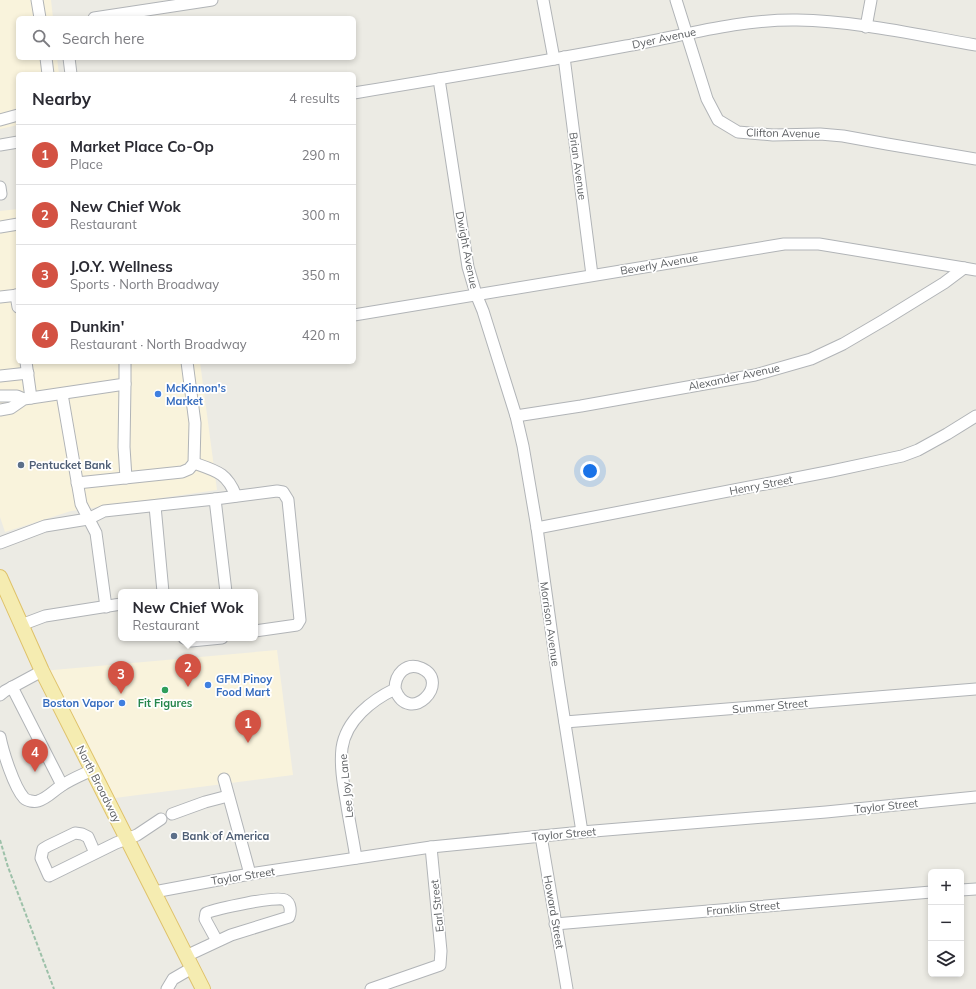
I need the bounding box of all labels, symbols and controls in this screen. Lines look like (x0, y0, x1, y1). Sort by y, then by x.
search box (16, 16, 356, 60)
street label: Dyer Avenue (631, 24, 697, 52)
icon: search (30, 27, 52, 49)
text: Search here (62, 29, 144, 48)
text: Nearby (32, 88, 91, 109)
text: 4 results (289, 90, 340, 106)
street label: Clifton Avenue (746, 125, 820, 141)
street label: Brian Avenue (566, 131, 590, 201)
text: Market Place Co-Op (70, 137, 214, 156)
text: 1 (41, 147, 49, 163)
text: 290 m (302, 147, 340, 163)
text: Place (70, 156, 103, 172)
text: New Chief Wok (70, 197, 181, 216)
text: 2 (41, 207, 49, 223)
text: 300 m (302, 207, 340, 223)
street label: Dwight Avenue (453, 210, 481, 290)
text: Restaurant (70, 216, 137, 232)
street label: Beverly Avenue (619, 250, 699, 278)
text: J.O.Y. Wellness (70, 257, 173, 276)
text: 3 (41, 267, 49, 283)
text: 350 m (302, 267, 340, 283)
text: Sports · North Broadway (70, 276, 219, 292)
text: Dunkin' (70, 317, 124, 336)
text: 4 (41, 327, 49, 343)
text: 420 m (302, 327, 340, 343)
text: Restaurant · North Broadway (70, 336, 247, 352)
street label: Alexander Avenue (687, 360, 781, 394)
place label: McKinnon's Market (166, 381, 226, 408)
marker: McKinnon's Market (153, 389, 163, 399)
place label: Pentucket Bank (29, 458, 112, 472)
marker: Pentucket Bank (16, 460, 26, 470)
your location (580, 461, 600, 481)
street label: Henry Street (728, 472, 794, 498)
street label: Morrison Avenue (537, 581, 563, 667)
popup (118, 589, 258, 641)
text: New Chief Wok (133, 598, 243, 617)
text: Restaurant (133, 617, 199, 633)
pin: 2 (175, 654, 201, 687)
pin: 3 (108, 661, 134, 694)
place label: GFM Pinoy Food Mart (216, 672, 272, 699)
marker: GFM Pinoy Food Mart (203, 680, 213, 690)
marker: Fit Figures (160, 685, 170, 695)
place label: Boston Vapor (42, 696, 115, 710)
place label: Fit Figures (138, 696, 193, 710)
street label: Summer Street (732, 696, 808, 716)
marker: Boston Vapor (117, 698, 127, 708)
pin: 1 (235, 710, 261, 743)
pin: 4 (22, 739, 48, 772)
street label: North Broadway (74, 743, 125, 825)
street label: Lee Joy Lane (336, 753, 356, 819)
street label: Taylor Street (853, 796, 919, 816)
street label: Taylor Street (531, 824, 597, 844)
place label: Bank of America (182, 829, 270, 843)
marker: Bank of America (169, 831, 179, 841)
street label: Taylor Street (210, 864, 276, 888)
map controls (928, 869, 964, 977)
button: + (928, 869, 964, 905)
street label: Howard Street (541, 874, 567, 950)
street label: Earl Street (427, 879, 447, 933)
street label: Franklin Street (706, 898, 780, 918)
button: − (928, 905, 964, 941)
button: layers (928, 941, 964, 977)

